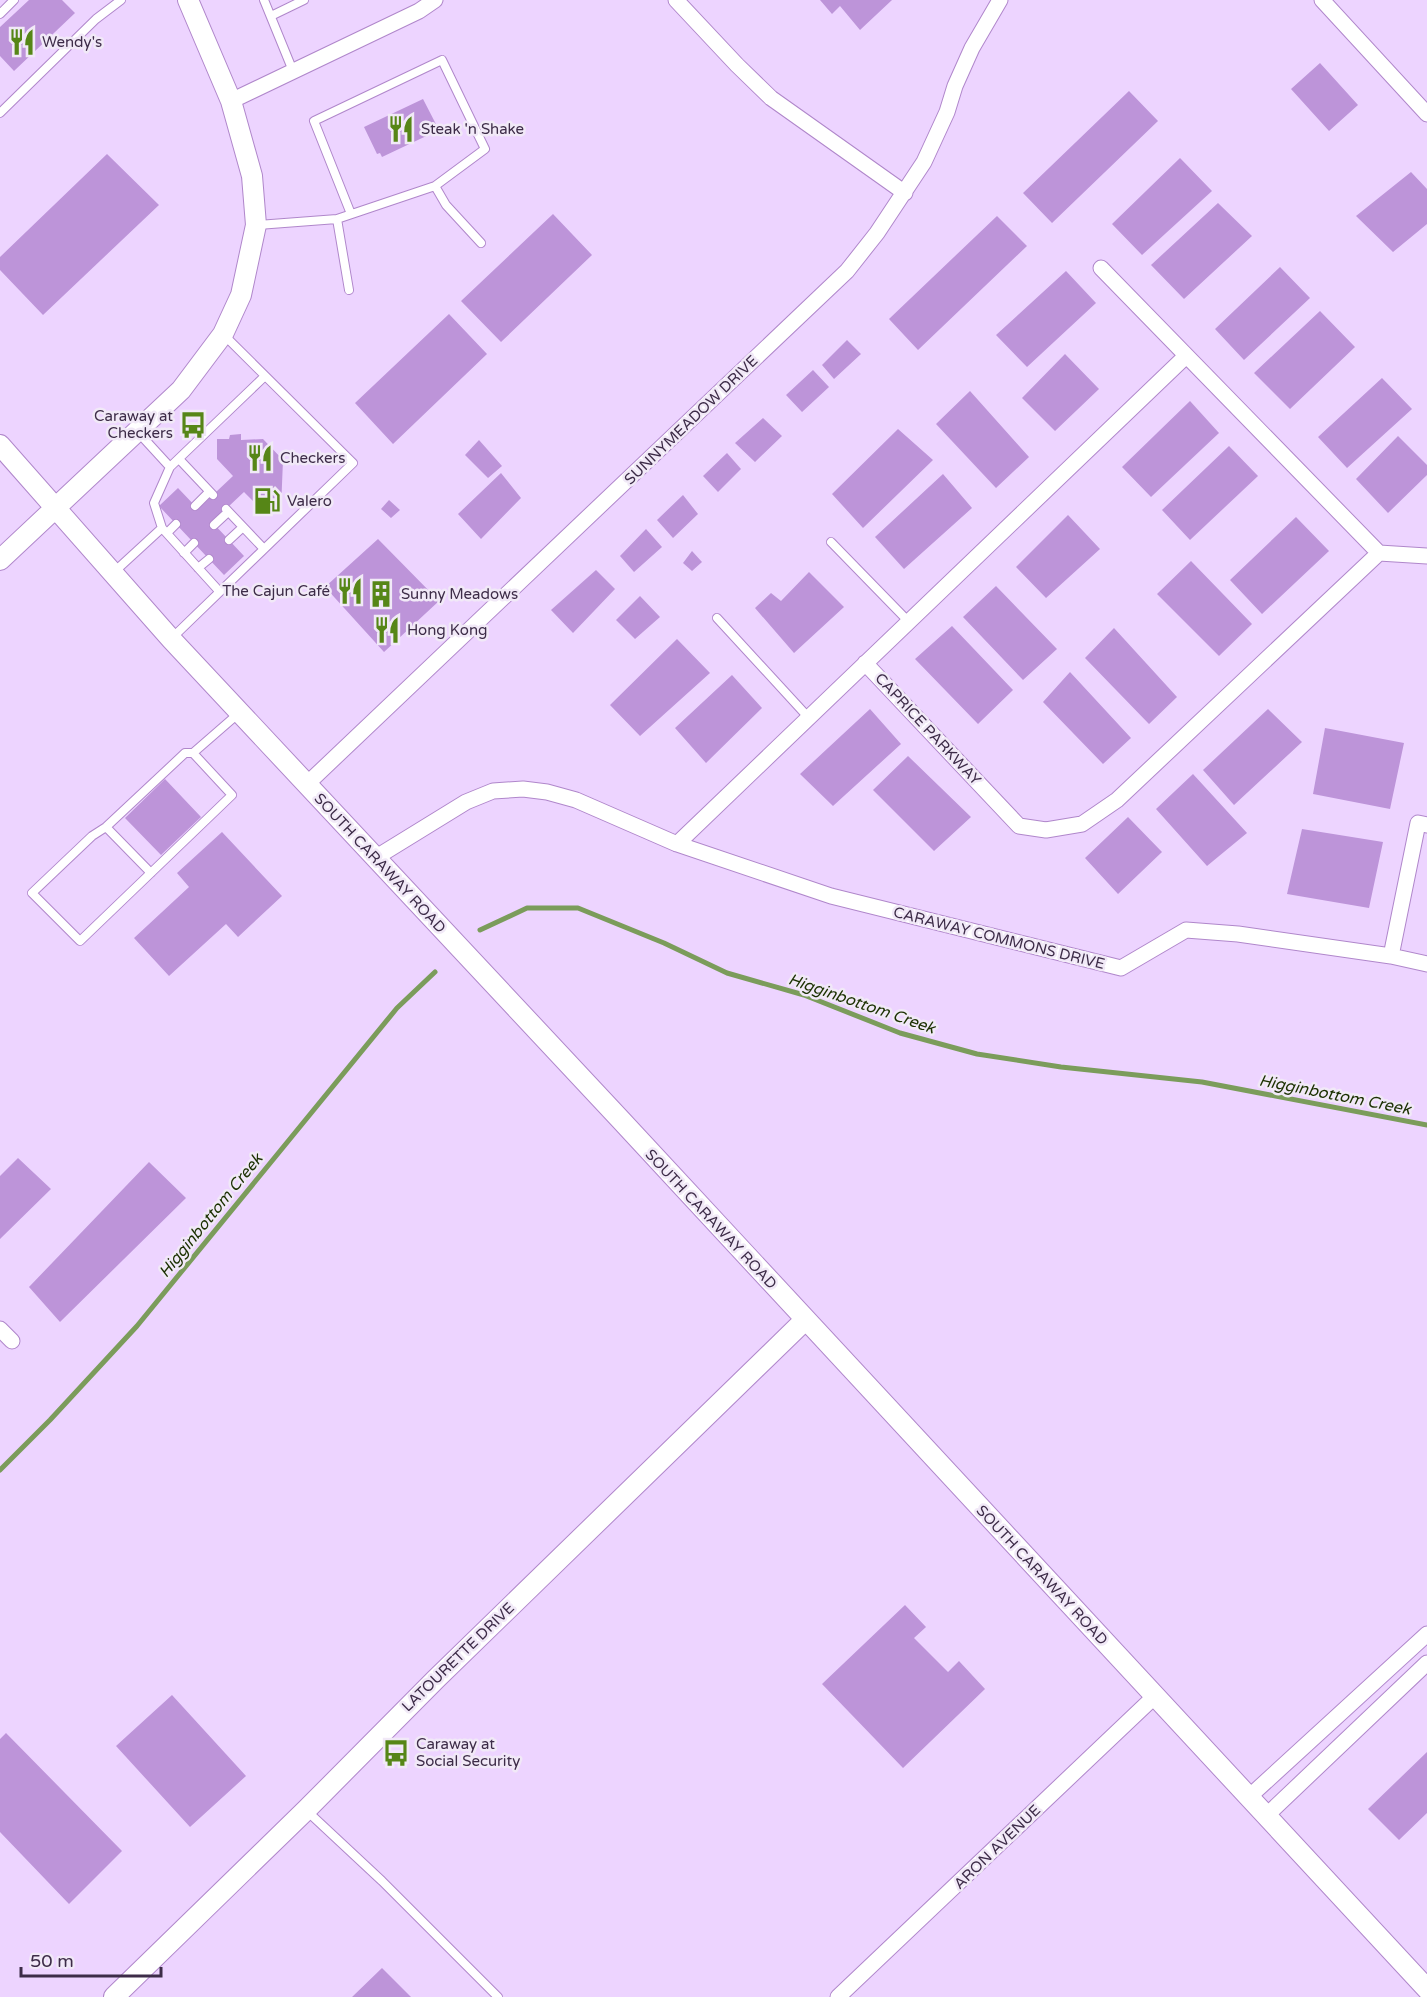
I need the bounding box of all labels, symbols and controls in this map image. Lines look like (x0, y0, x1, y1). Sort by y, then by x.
restaurant icon: Wendy's (7, 27, 37, 57)
place label: Wendy's (42, 33, 102, 51)
restaurant icon: Steak 'n Shake (386, 114, 416, 144)
place label: Steak 'n Shake (421, 120, 524, 138)
street label: SUNNYMEADOW DRIVE (621, 352, 761, 488)
place label: Caraway at Checkers (94, 407, 173, 442)
bus stop icon: Caraway at Checkers (178, 410, 208, 440)
restaurant icon: Checkers (245, 443, 275, 473)
place label: Checkers (280, 449, 346, 467)
fuel station icon: Valero (252, 486, 282, 516)
place label: Valero (287, 492, 332, 510)
restaurant icon: The Cajun Café (335, 576, 365, 606)
building icon: Sunny Meadows (366, 579, 396, 609)
place label: The Cajun Café (222, 582, 330, 600)
place label: Sunny Meadows (401, 585, 518, 603)
restaurant icon: Hong Kong (372, 615, 402, 645)
place label: Hong Kong (407, 621, 488, 639)
street label: CAPRICE PARKWAY (871, 669, 985, 789)
street label: SOUTH CARAWAY ROAD (310, 789, 450, 937)
street label: CARAWAY COMMONS DRIVE (891, 903, 1107, 973)
water label: Higginbottom Creek (786, 969, 939, 1039)
water label: Higginbottom Creek (1257, 1070, 1414, 1120)
street label: SOUTH CARAWAY ROAD (641, 1145, 781, 1293)
water label: Higginbottom Creek (155, 1149, 268, 1282)
street label: SOUTH CARAWAY ROAD (972, 1501, 1112, 1649)
street label: LATOURETTE DRIVE (398, 1599, 518, 1715)
place label: Caraway at Social Security (416, 1735, 520, 1770)
bus stop icon: Caraway at Social Security (381, 1738, 411, 1768)
street label: ARON AVENUE (950, 1801, 1044, 1893)
scale bar (21, 1940, 160, 1978)
text: 50 m (30, 1950, 74, 1972)

